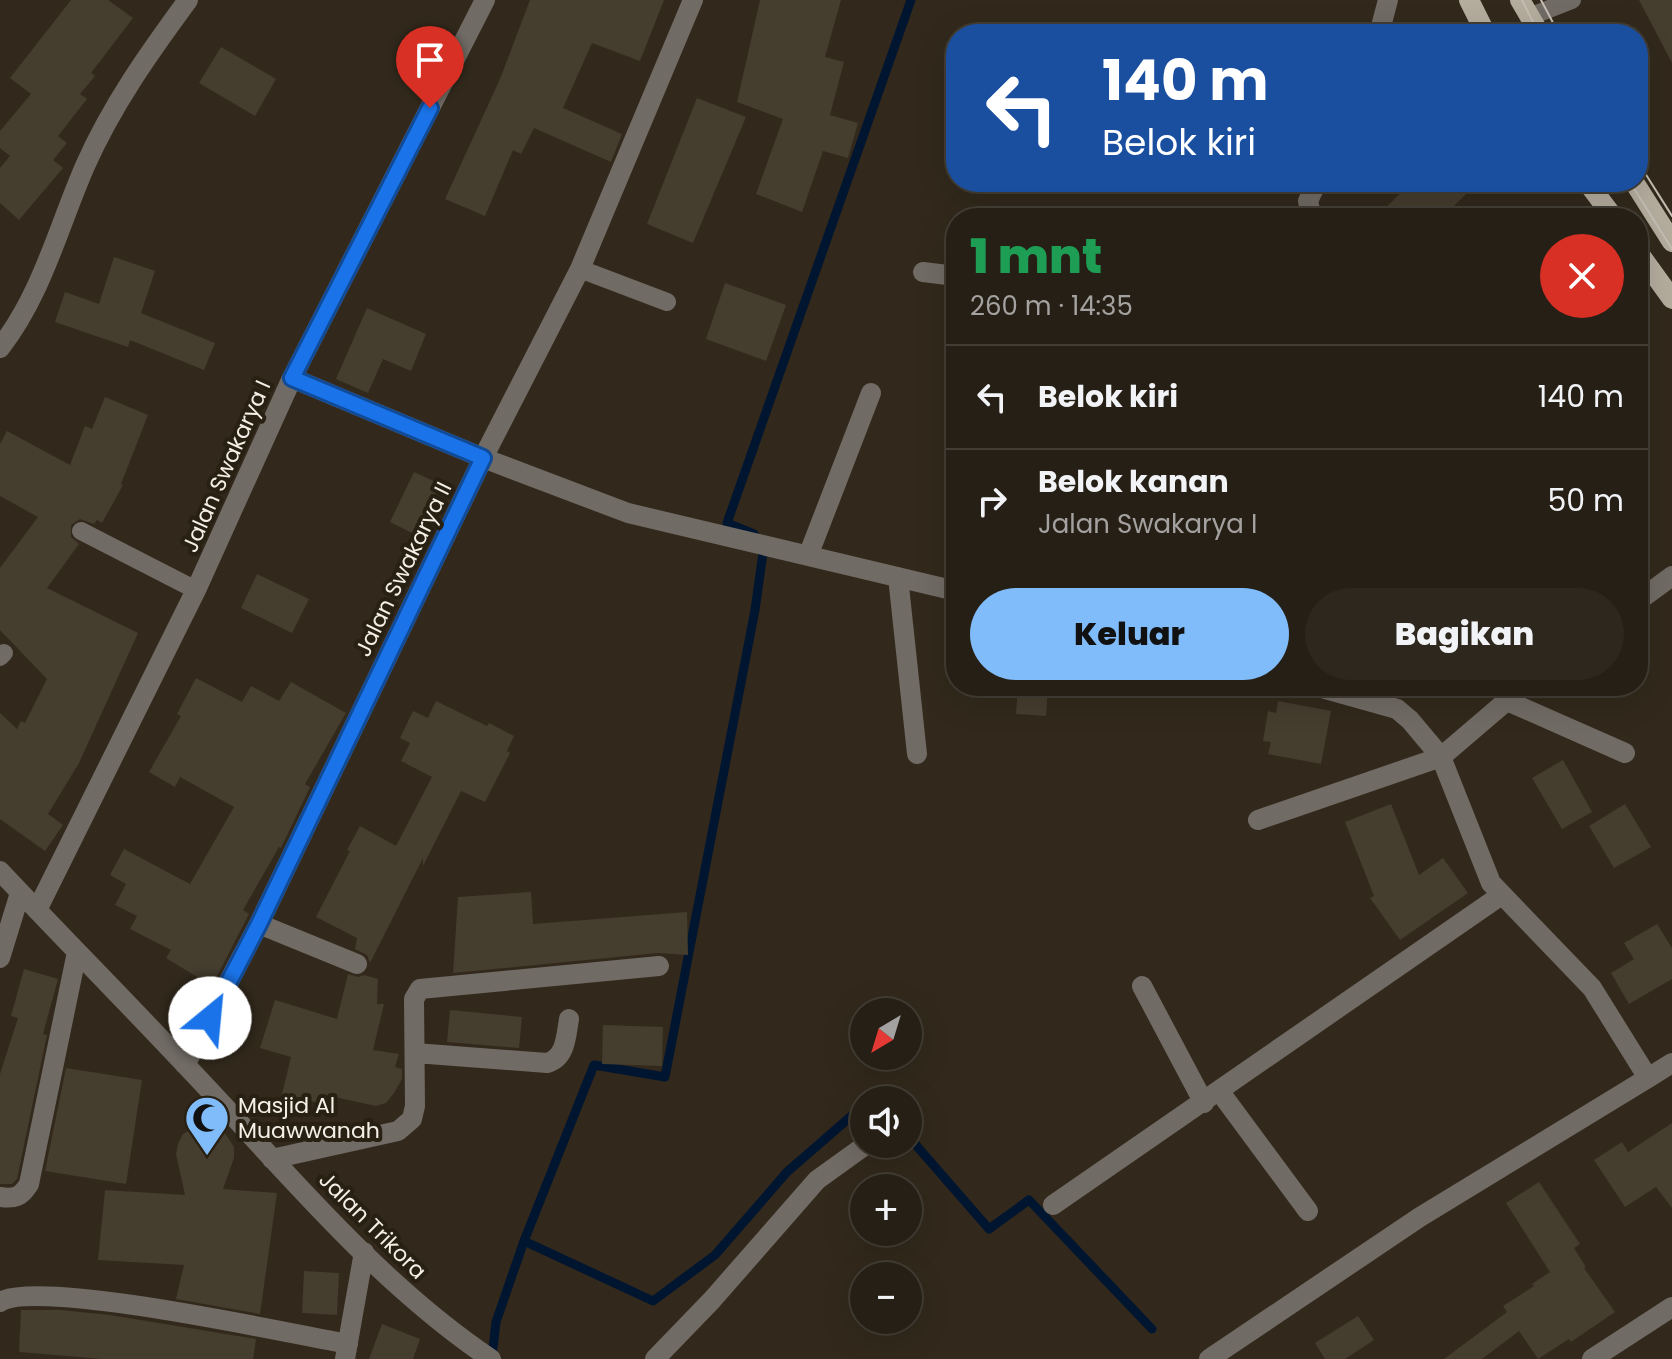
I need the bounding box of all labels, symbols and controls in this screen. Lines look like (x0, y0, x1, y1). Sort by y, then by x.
pin (396, 26, 464, 108)
icon: arrive (408, 38, 452, 82)
text: 140 m (1102, 41, 1269, 120)
icon: left (970, 56, 1074, 160)
text: Belok kiri (1102, 117, 1256, 168)
text: 1 mnt (970, 223, 1102, 290)
button: close (1540, 234, 1624, 318)
text: 260 m · 14:35 (970, 288, 1133, 324)
street label: Jalan Swakarya I (175, 375, 278, 557)
icon: left (970, 375, 1014, 419)
text: Belok kiri (1038, 375, 1178, 418)
text: 140 m (1538, 375, 1624, 418)
text: Belok kanan (1038, 460, 1229, 503)
street label: Jalan Swakarya II (348, 477, 459, 662)
icon: right (970, 479, 1014, 523)
text: 50 m (1547, 479, 1624, 522)
text: Jalan Swakarya I (1038, 506, 1257, 542)
button: Keluar (970, 588, 1289, 680)
button: Bagikan (1305, 588, 1624, 680)
position arrow (168, 976, 252, 1060)
north arrow (850, 998, 922, 1070)
map controls (850, 998, 922, 1334)
button: sound (850, 1086, 922, 1158)
place label: Masjid Al Muawwanah (238, 1090, 380, 1146)
mosque icon: Masjid Al Muawwanah (183, 1094, 231, 1157)
street label: Jalan Trikora (312, 1165, 433, 1286)
button: + (850, 1174, 922, 1246)
button: − (850, 1262, 922, 1334)

